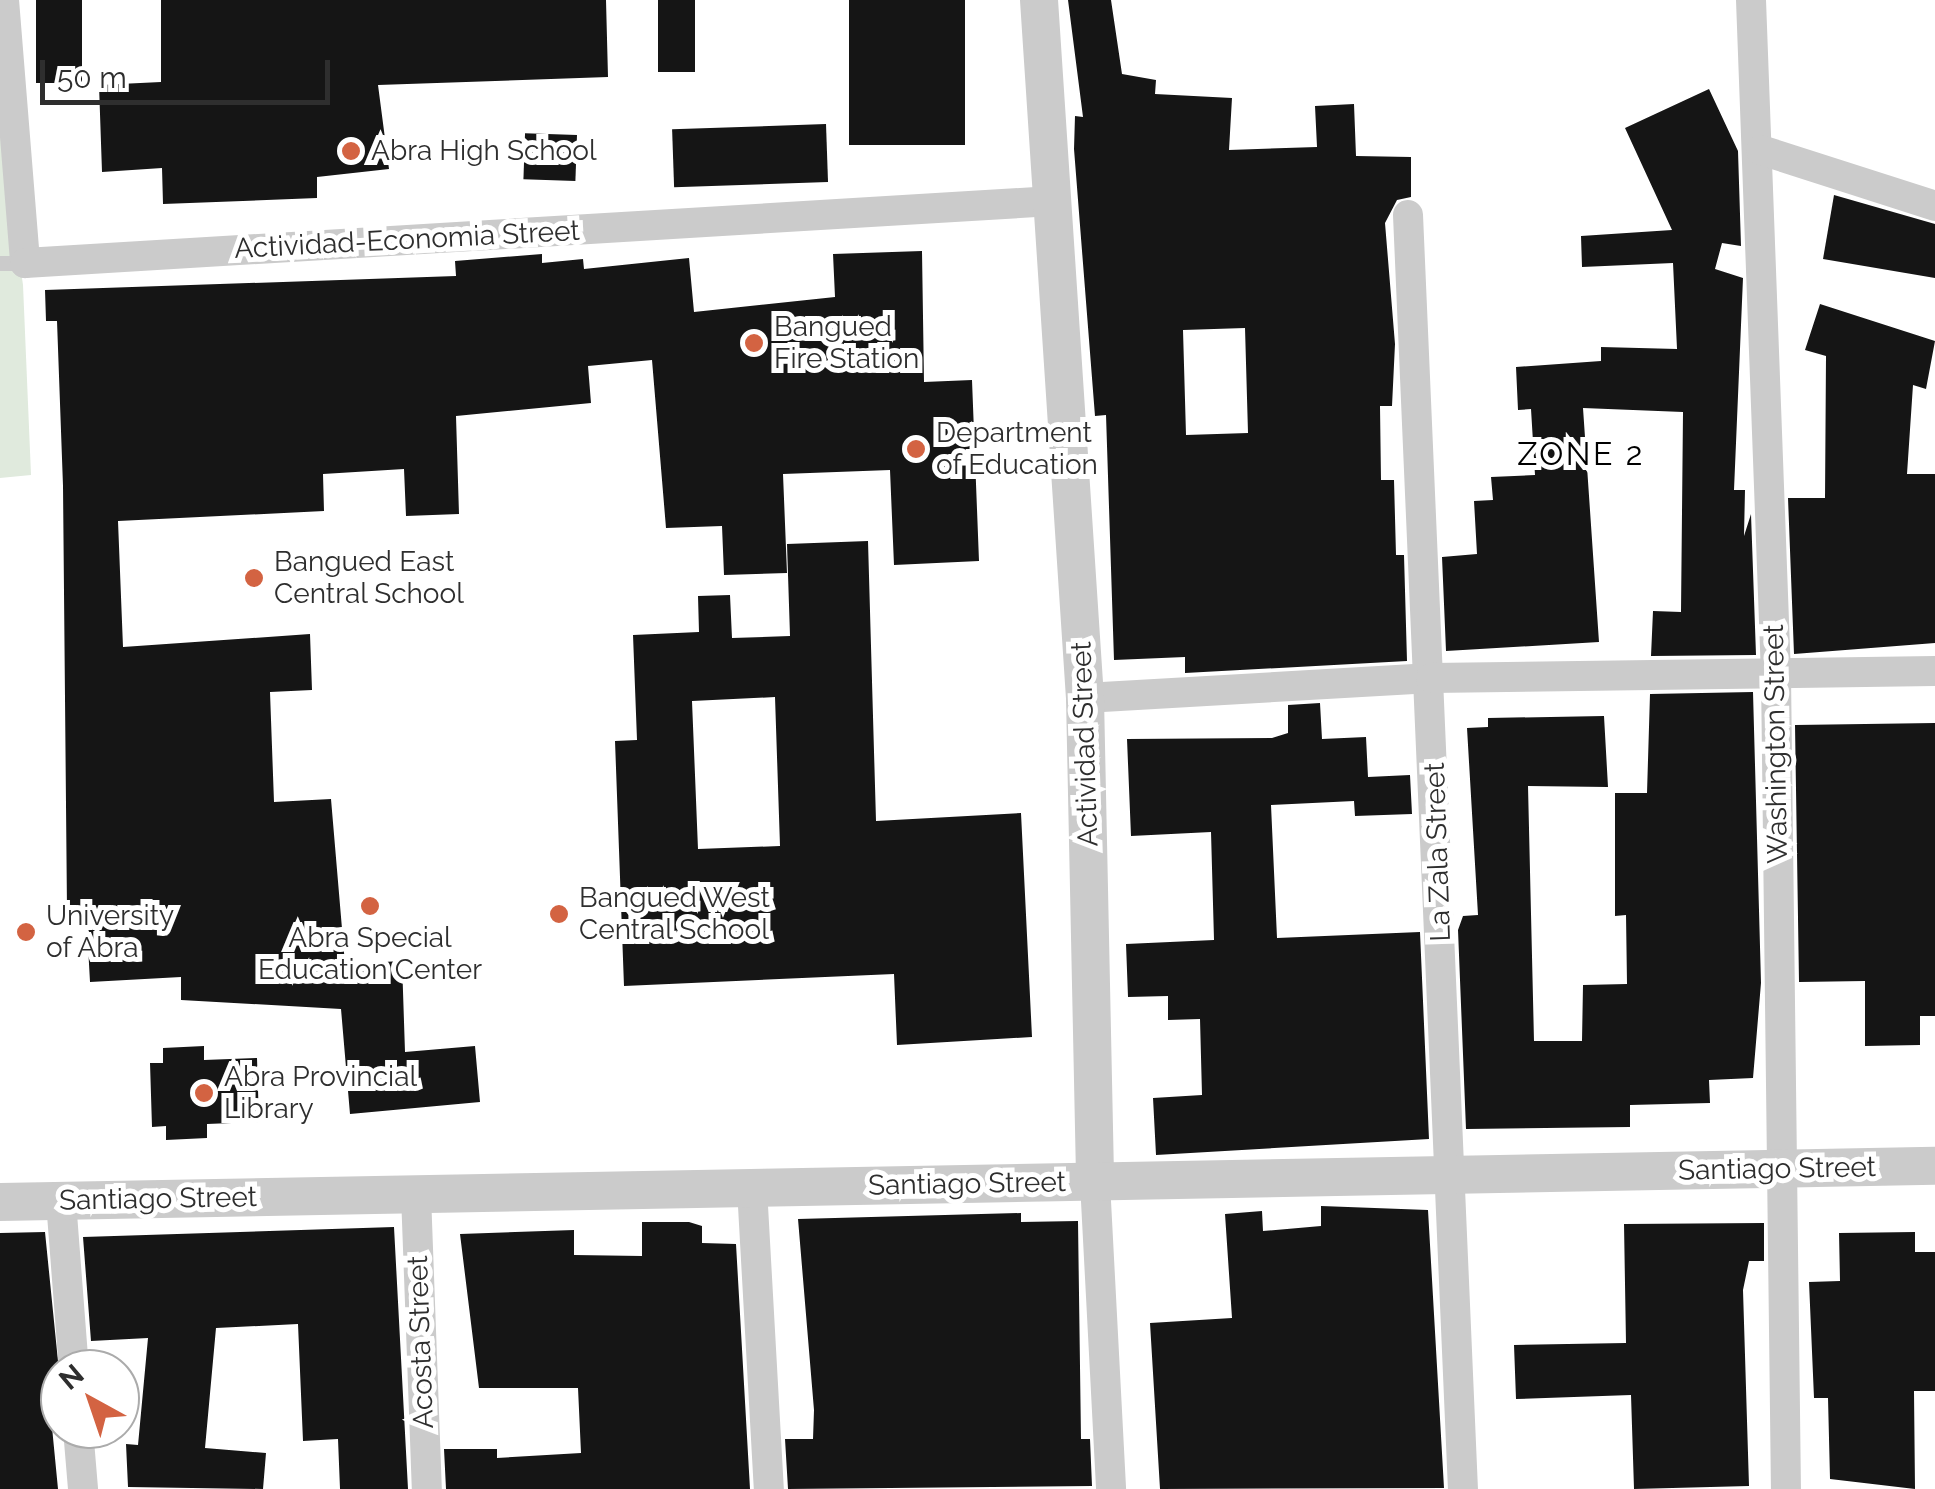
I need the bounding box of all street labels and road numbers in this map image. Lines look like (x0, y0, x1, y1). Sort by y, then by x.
street label: Actividad-Economia Street (234, 214, 580, 266)
street label: Washington Street (1757, 624, 1795, 864)
street label: Actividad Street (1065, 641, 1105, 847)
street label: La Zala Street (1418, 762, 1458, 942)
street label: Santiago Street (1678, 1150, 1876, 1188)
street label: Santiago Street (868, 1165, 1066, 1203)
street label: Santiago Street (59, 1180, 257, 1218)
street label: Acosta Street (401, 1255, 441, 1429)

